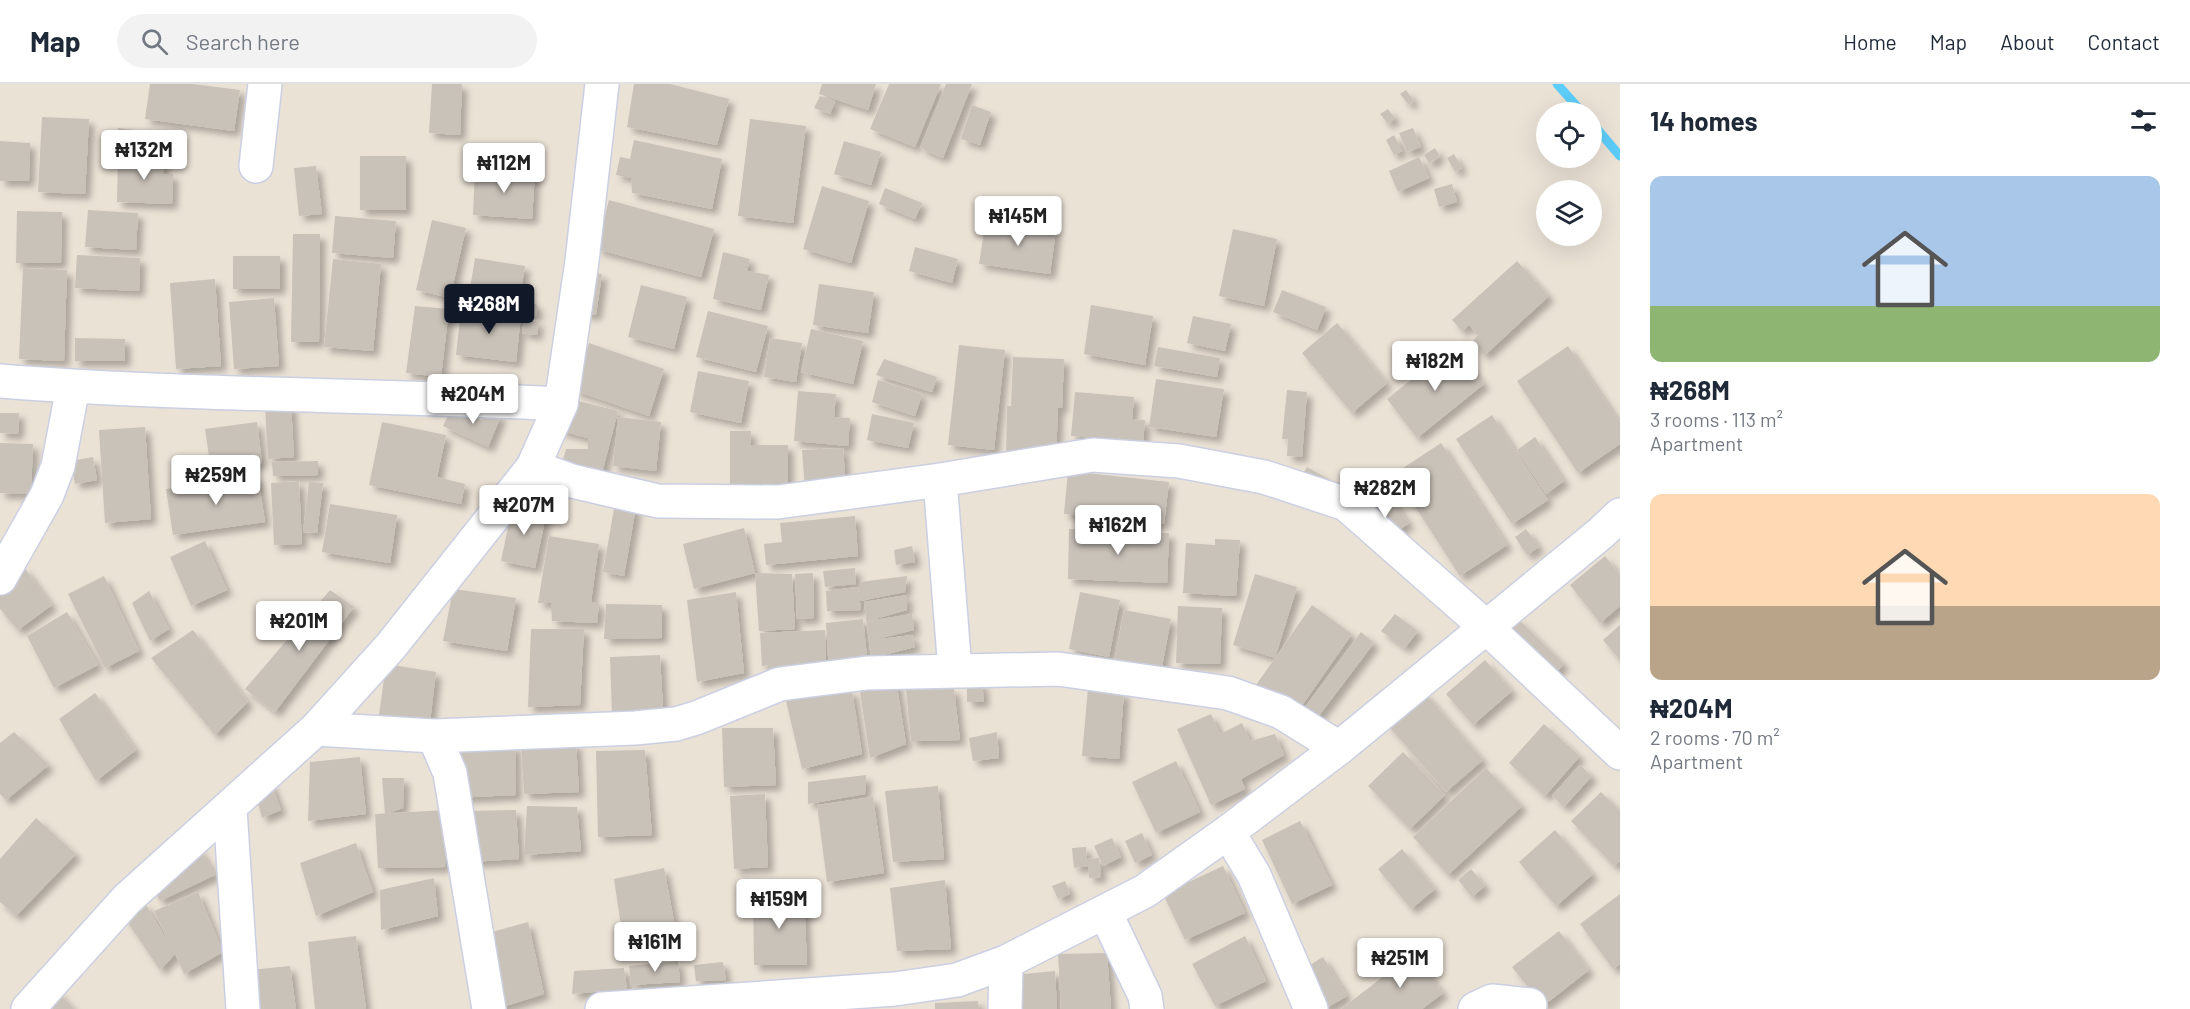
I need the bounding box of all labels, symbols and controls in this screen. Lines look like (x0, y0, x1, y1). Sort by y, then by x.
search box (117, 14, 537, 68)
text: Map (30, 24, 81, 58)
icon: search (138, 25, 171, 58)
text: Search here (186, 28, 300, 54)
text: Home (1843, 29, 1897, 54)
text: Map (1930, 29, 1967, 54)
text: About (2000, 29, 2055, 54)
text: Contact (2088, 29, 2160, 54)
map controls (1536, 102, 1602, 246)
button: locate (1536, 102, 1602, 168)
icon: filters (2127, 104, 2160, 137)
text: 14 homes (1650, 105, 1757, 136)
pin: ₦132M (102, 130, 186, 181)
text: ₦132M (115, 137, 173, 161)
pin: ₦112M (462, 143, 546, 194)
text: ₦112M (477, 150, 531, 174)
button: layers (1536, 180, 1602, 246)
pin: ₦145M (976, 196, 1060, 247)
text: ₦145M (989, 203, 1047, 227)
icon: home (1851, 215, 1959, 323)
pin: ₦268M (447, 284, 531, 335)
text: ₦268M (458, 291, 520, 315)
pin: ₦182M (1393, 341, 1477, 392)
text: ₦182M (1406, 348, 1464, 372)
pin: ₦204M (431, 374, 515, 425)
text: ₦268M (1650, 374, 1730, 405)
text: ₦204M (441, 381, 505, 405)
text: 3 rooms · 113 m² (1650, 407, 1783, 431)
text: Apartment (1650, 431, 1743, 455)
pin: ₦259M (174, 455, 258, 506)
text: ₦259M (185, 462, 247, 486)
pin: ₦282M (1343, 468, 1427, 519)
text: ₦282M (1354, 475, 1416, 499)
pin: ₦207M (482, 485, 566, 536)
text: ₦207M (493, 492, 555, 516)
pin: ₦162M (1076, 505, 1160, 556)
text: ₦162M (1089, 512, 1147, 536)
icon: home (1851, 533, 1959, 641)
pin: ₦201M (257, 601, 341, 652)
text: ₦201M (270, 608, 328, 632)
text: ₦204M (1650, 692, 1732, 723)
text: 2 rooms · 70 m² (1650, 725, 1780, 749)
text: Apartment (1650, 749, 1743, 773)
pin: ₦159M (737, 879, 821, 930)
text: ₦159M (750, 886, 808, 910)
pin: ₦161M (613, 922, 697, 973)
text: ₦161M (628, 929, 682, 953)
pin: ₦251M (1358, 938, 1442, 989)
text: ₦251M (1371, 945, 1429, 969)

